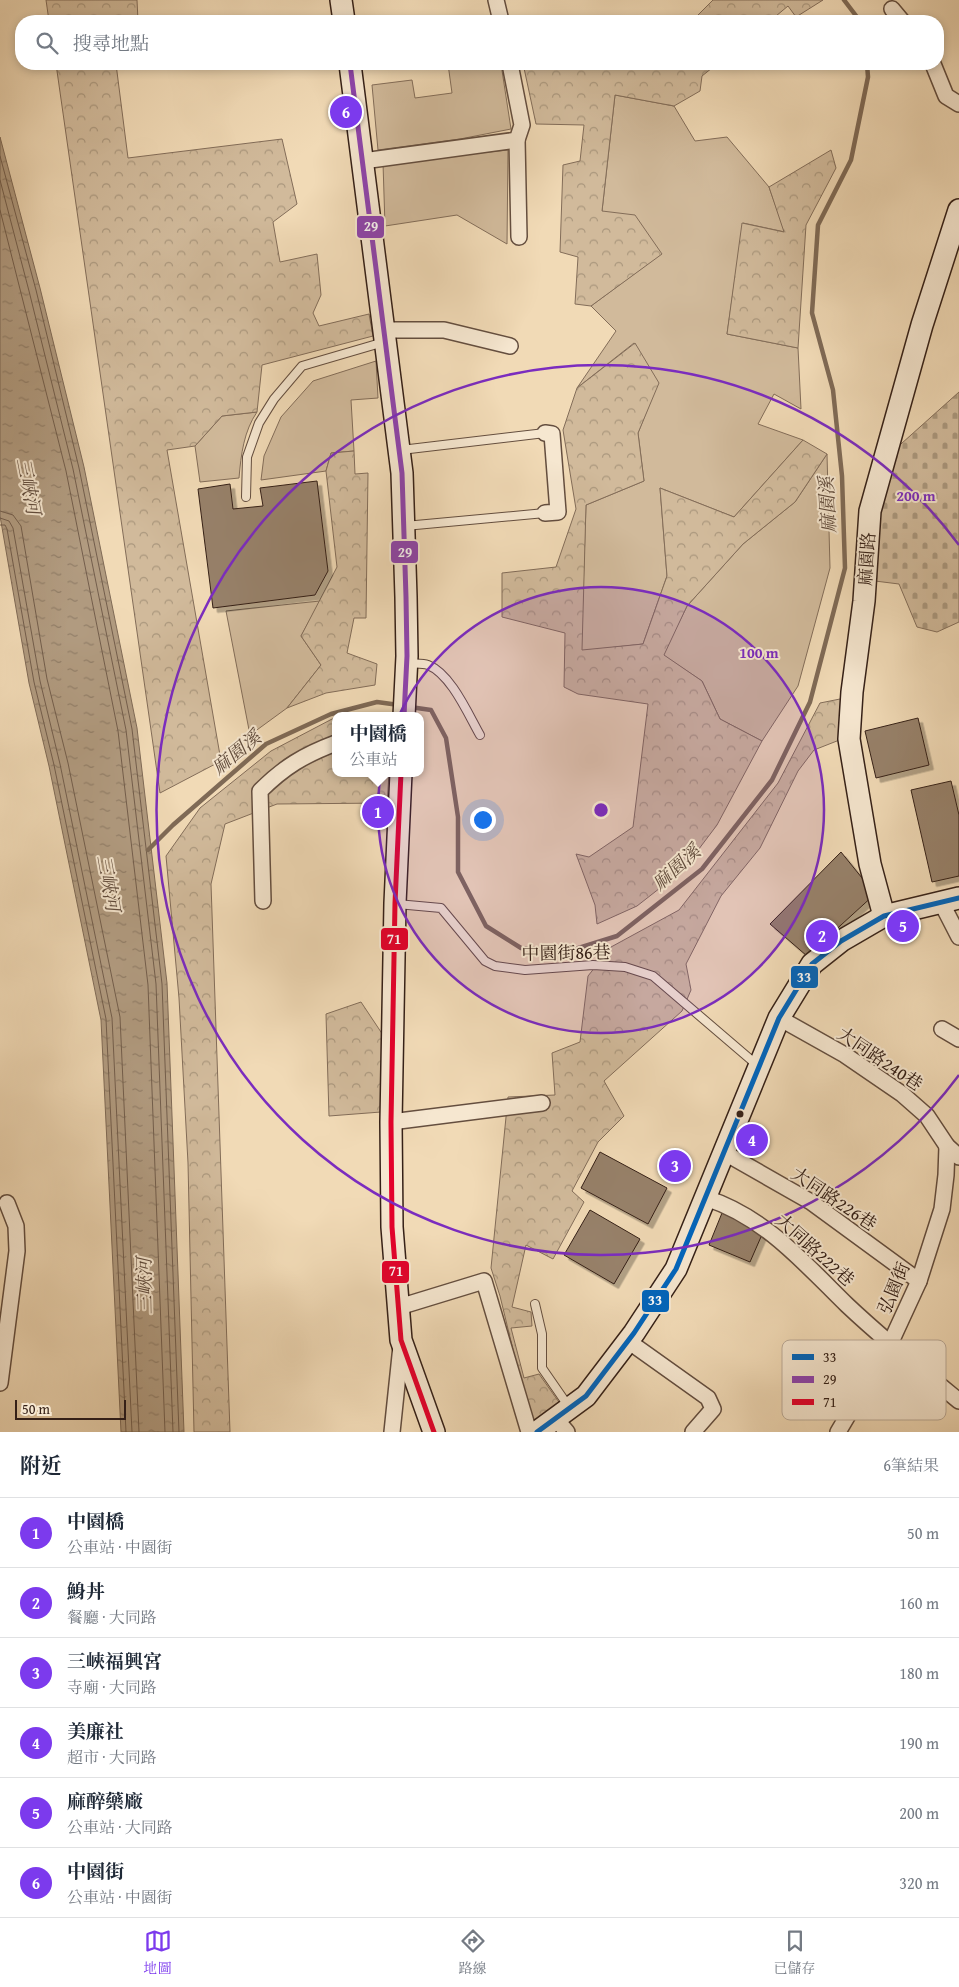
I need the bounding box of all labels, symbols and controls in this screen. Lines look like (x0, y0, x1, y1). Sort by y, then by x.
search box (15, 15, 944, 70)
icon: search (33, 29, 61, 57)
text: 搜尋地點 (73, 29, 149, 57)
pin: 6 (330, 93, 362, 131)
line badge: 29 (356, 215, 385, 239)
text: 29 (364, 216, 378, 236)
water label: 三峽河 (10, 455, 49, 520)
water label: 麻園溪 (811, 474, 842, 534)
text: 200 m (896, 485, 936, 506)
street label: 麻園路 (851, 531, 882, 587)
line badge: 29 (390, 540, 419, 564)
text: 29 (398, 542, 412, 562)
text: 100 m (739, 642, 779, 663)
popup (332, 712, 424, 777)
text: 中園橋 (349, 719, 407, 747)
water label: 麻園溪 (205, 722, 269, 781)
text: 公車站 (349, 747, 398, 771)
pin: 1 (362, 793, 394, 831)
centre of rings (592, 801, 610, 819)
your location (470, 807, 496, 833)
water label: 麻園溪 (645, 836, 708, 896)
water label: 三峽河 (90, 852, 128, 916)
pin: 5 (887, 907, 919, 945)
pin: 2 (806, 917, 838, 955)
line badge: 71 (380, 927, 409, 951)
text: 71 (387, 929, 401, 949)
street label: 中園街86巷 (521, 938, 611, 967)
line badge: 33 (790, 965, 819, 989)
text: 33 (797, 967, 811, 987)
street label: 大同路240巷 (832, 1020, 928, 1097)
unlabelled marker (735, 1109, 745, 1119)
pin: 4 (736, 1121, 768, 1159)
pin: 3 (659, 1147, 691, 1185)
street label: 大同路226巷 (786, 1160, 882, 1237)
street label: 大同路222巷 (770, 1207, 861, 1292)
water label: 三峽河 (129, 1254, 158, 1315)
street label: 弘園街 (871, 1258, 917, 1318)
line badge: 71 (381, 1260, 410, 1284)
text: 71 (389, 1261, 403, 1281)
line badge: 33 (641, 1289, 670, 1313)
text: 33 (648, 1290, 662, 1310)
legend (782, 1340, 946, 1420)
text: 33 (823, 1347, 836, 1367)
text: 29 (823, 1369, 837, 1389)
text: 71 (823, 1392, 836, 1412)
scale bar (15, 1397, 126, 1420)
text: 50 m (22, 1399, 50, 1419)
text: 附近 (20, 1450, 62, 1481)
text: 6筆結果 (883, 1453, 939, 1477)
text: 中園橋 (67, 1507, 124, 1535)
text: 1 (32, 1521, 40, 1545)
text: 50 m (907, 1521, 939, 1545)
text: 公車站 · 中園街 (67, 1535, 173, 1559)
text: 鯓丼 (67, 1577, 105, 1605)
text: 2 (32, 1591, 40, 1615)
text: 160 m (899, 1591, 939, 1615)
text: 餐廳 · 大同路 (67, 1605, 157, 1629)
text: 三峽福興宮 (67, 1647, 162, 1675)
text: 3 (32, 1661, 40, 1685)
text: 180 m (899, 1661, 939, 1685)
text: 寺廟 · 大同路 (67, 1675, 157, 1699)
text: 美廉社 (67, 1717, 124, 1745)
text: 4 (32, 1731, 40, 1755)
text: 190 m (899, 1731, 939, 1755)
text: 超市 · 大同路 (67, 1745, 157, 1769)
text: 麻醉藥廠 (67, 1787, 143, 1815)
text: 5 (32, 1801, 40, 1825)
text: 200 m (899, 1801, 939, 1825)
text: 公車站 · 大同路 (67, 1815, 173, 1839)
text: 中園街 (67, 1857, 124, 1885)
text: 6 (32, 1871, 40, 1895)
text: 320 m (899, 1871, 939, 1895)
text: 公車站 · 中園街 (67, 1885, 173, 1909)
tab: 地圖 (144, 1927, 172, 1978)
tab: 路線 (459, 1927, 487, 1978)
tab: 已儲存 (774, 1927, 816, 1978)

